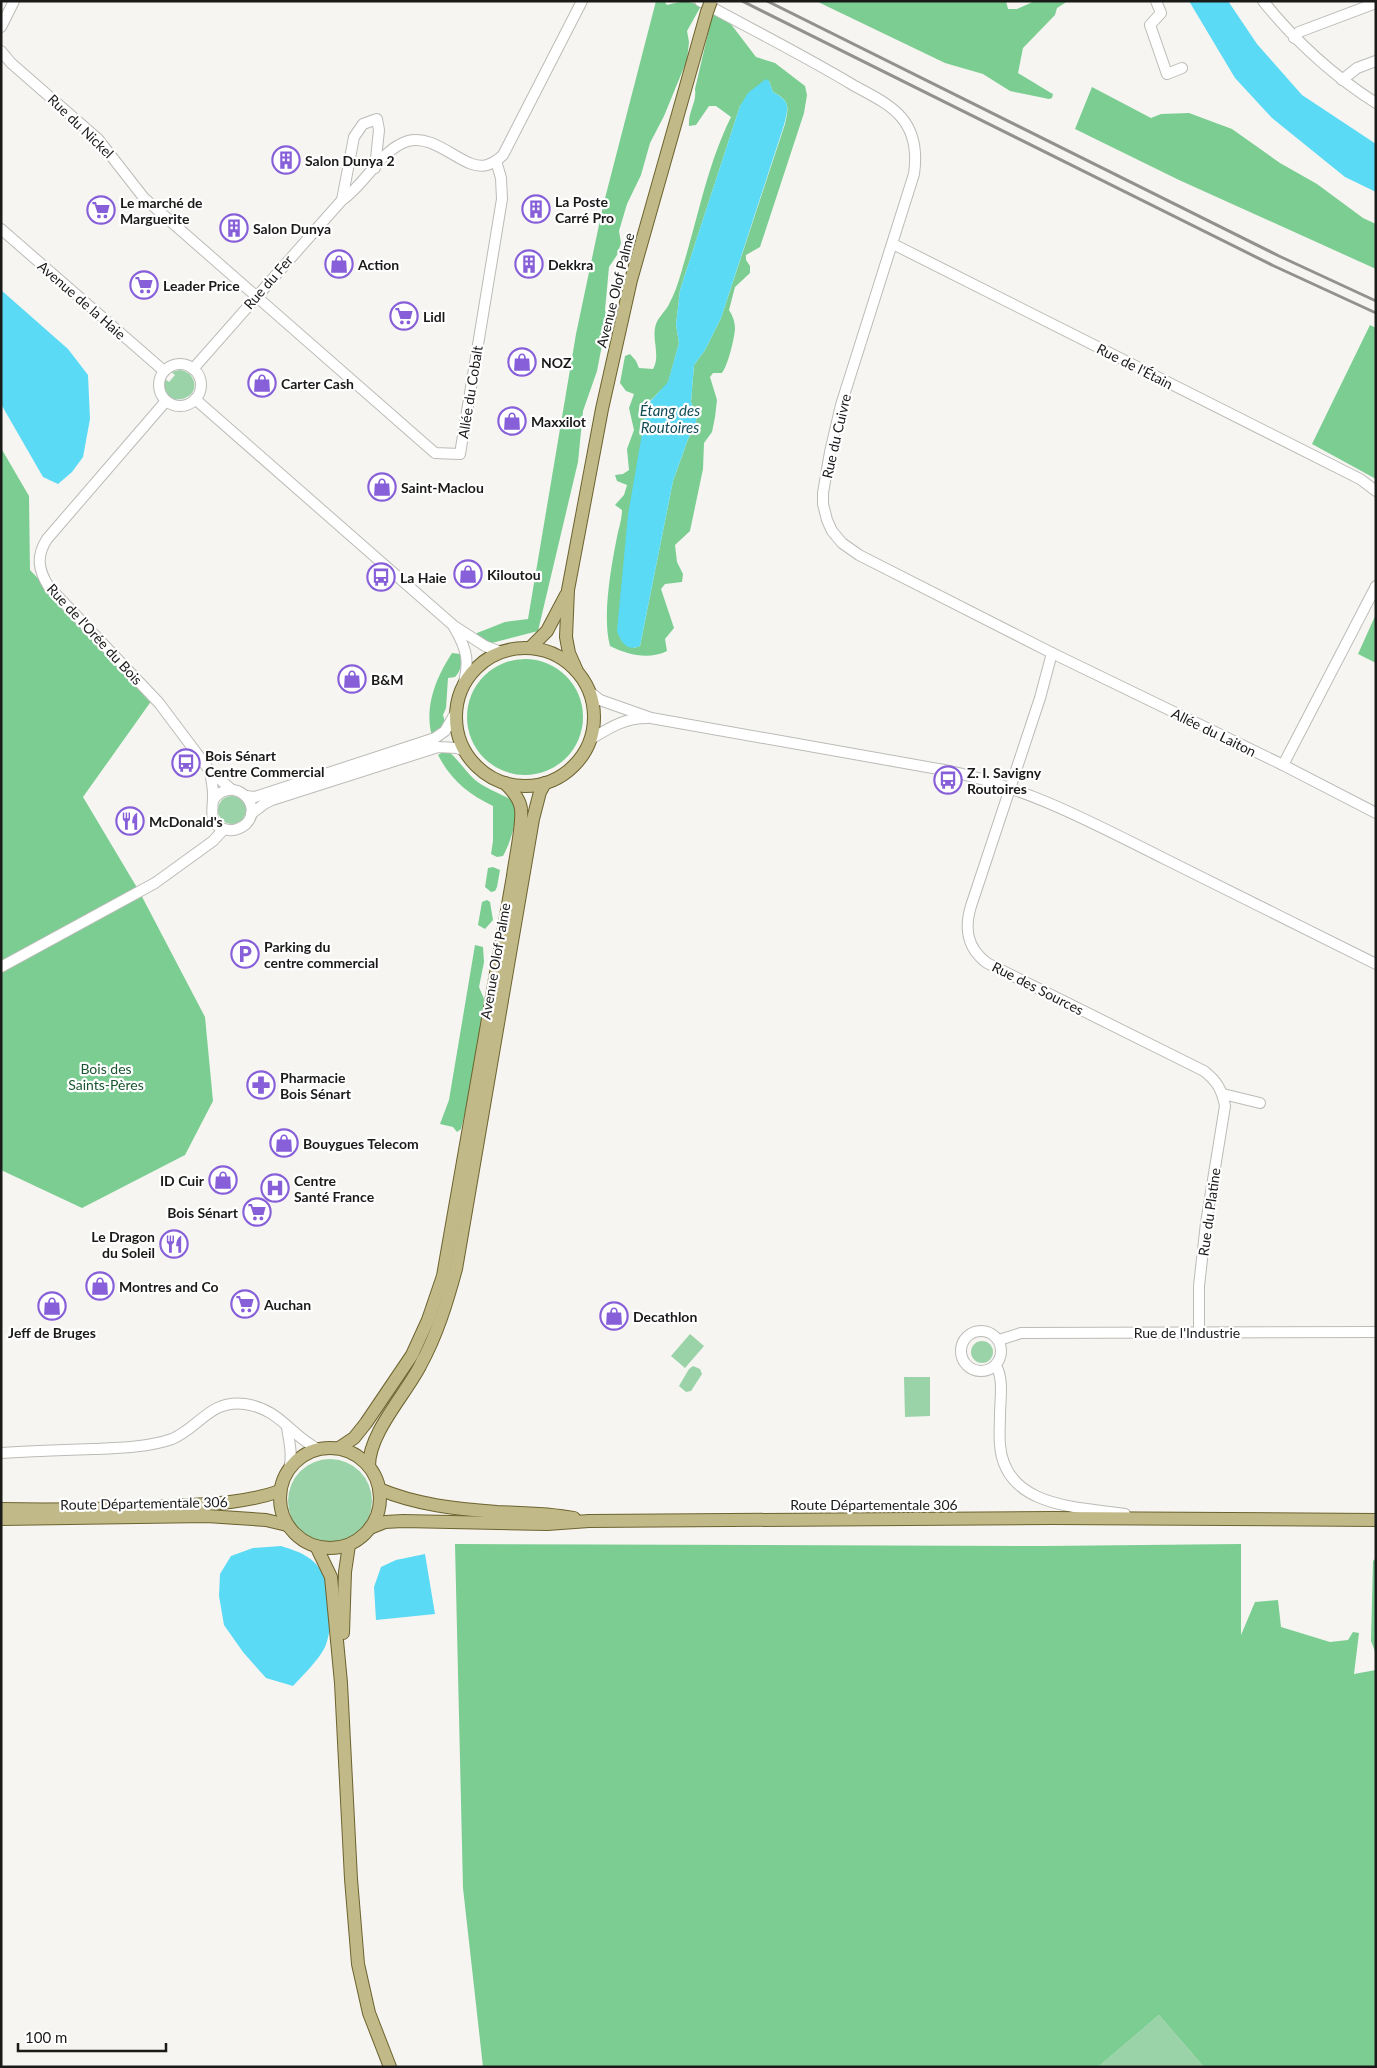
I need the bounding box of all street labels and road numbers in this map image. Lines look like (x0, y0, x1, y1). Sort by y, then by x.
street label: Rue du Nickel (45, 91, 117, 161)
street label: Avenue Olof Palme (593, 231, 637, 349)
street label: Rue du Fer (240, 251, 296, 313)
street label: Avenue de la Haie (35, 257, 129, 343)
street label: Rue de l'Étain (1094, 340, 1176, 392)
street label: Allée du Cobalt (454, 344, 486, 440)
street label: Rue du Cuivre (818, 392, 854, 480)
street label: Rue de l'Orée du Bois (44, 580, 146, 688)
street label: Allée du Laiton (1169, 704, 1259, 760)
street label: Avenue Olof Palme (476, 902, 514, 1020)
street label: Rue des Sources (989, 958, 1087, 1018)
street label: Rue du Platine (1194, 1167, 1224, 1257)
street label: Rue de l'Industrie (1134, 1324, 1240, 1341)
street label: Route Départementale 306 (60, 1493, 228, 1513)
street label: Route Départementale 306 (790, 1496, 958, 1513)

